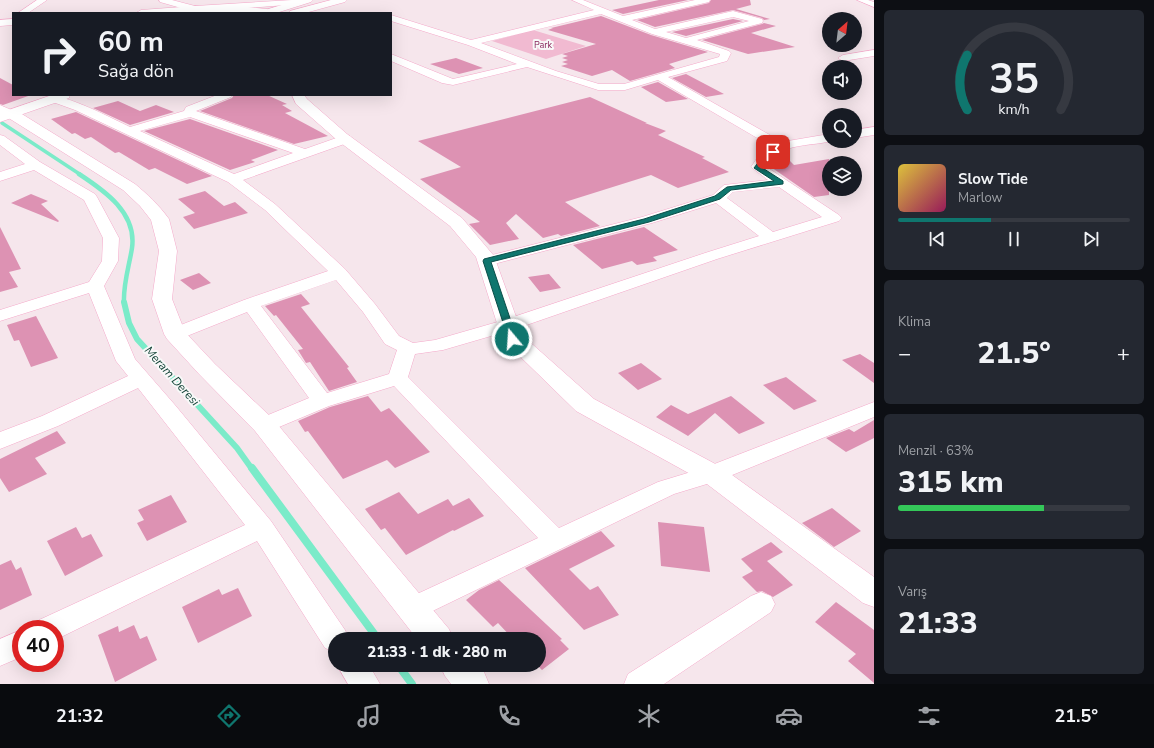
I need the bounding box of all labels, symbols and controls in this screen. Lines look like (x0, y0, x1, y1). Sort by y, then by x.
north arrow (822, 12, 862, 52)
map controls (822, 12, 862, 196)
text: 60 m (98, 23, 164, 61)
icon: right (32, 28, 84, 80)
park label: Park (534, 39, 552, 51)
text: 35 (989, 51, 1039, 108)
text: Sağa dön (98, 59, 174, 83)
button: sound (822, 60, 862, 100)
text: km/h (998, 100, 1030, 119)
button: search (822, 108, 862, 148)
pin (756, 135, 790, 169)
icon: arrive (762, 141, 784, 163)
button: layers (822, 156, 862, 196)
text: Slow Tide (958, 169, 1028, 189)
text: Marlow (958, 189, 1003, 207)
icon: previous (926, 228, 948, 250)
icon: pause (1003, 228, 1025, 250)
icon: next (1080, 228, 1102, 250)
text: Klima (898, 313, 931, 331)
position arrow (491, 318, 533, 360)
text: 21.5° (977, 333, 1051, 374)
text: − (898, 339, 911, 369)
text: + (1117, 339, 1130, 369)
water label: Meram Deresi (141, 343, 203, 409)
text: Menzil · 63% (898, 442, 974, 460)
text: 315 km (898, 462, 1004, 503)
text: Varış (898, 583, 927, 601)
text: 21:33 (898, 603, 978, 644)
speed limit sign: 40 (12, 620, 64, 672)
text: 21:33 · 1 dk · 280 m (367, 642, 507, 662)
icon: directions (215, 702, 243, 730)
icon: music (355, 702, 383, 730)
icon: phone (495, 702, 523, 730)
icon: climate (635, 702, 663, 730)
icon: car (775, 702, 803, 730)
icon: filters (915, 702, 943, 730)
text: 21:32 (56, 704, 104, 728)
text: 21.5° (1054, 704, 1098, 728)

